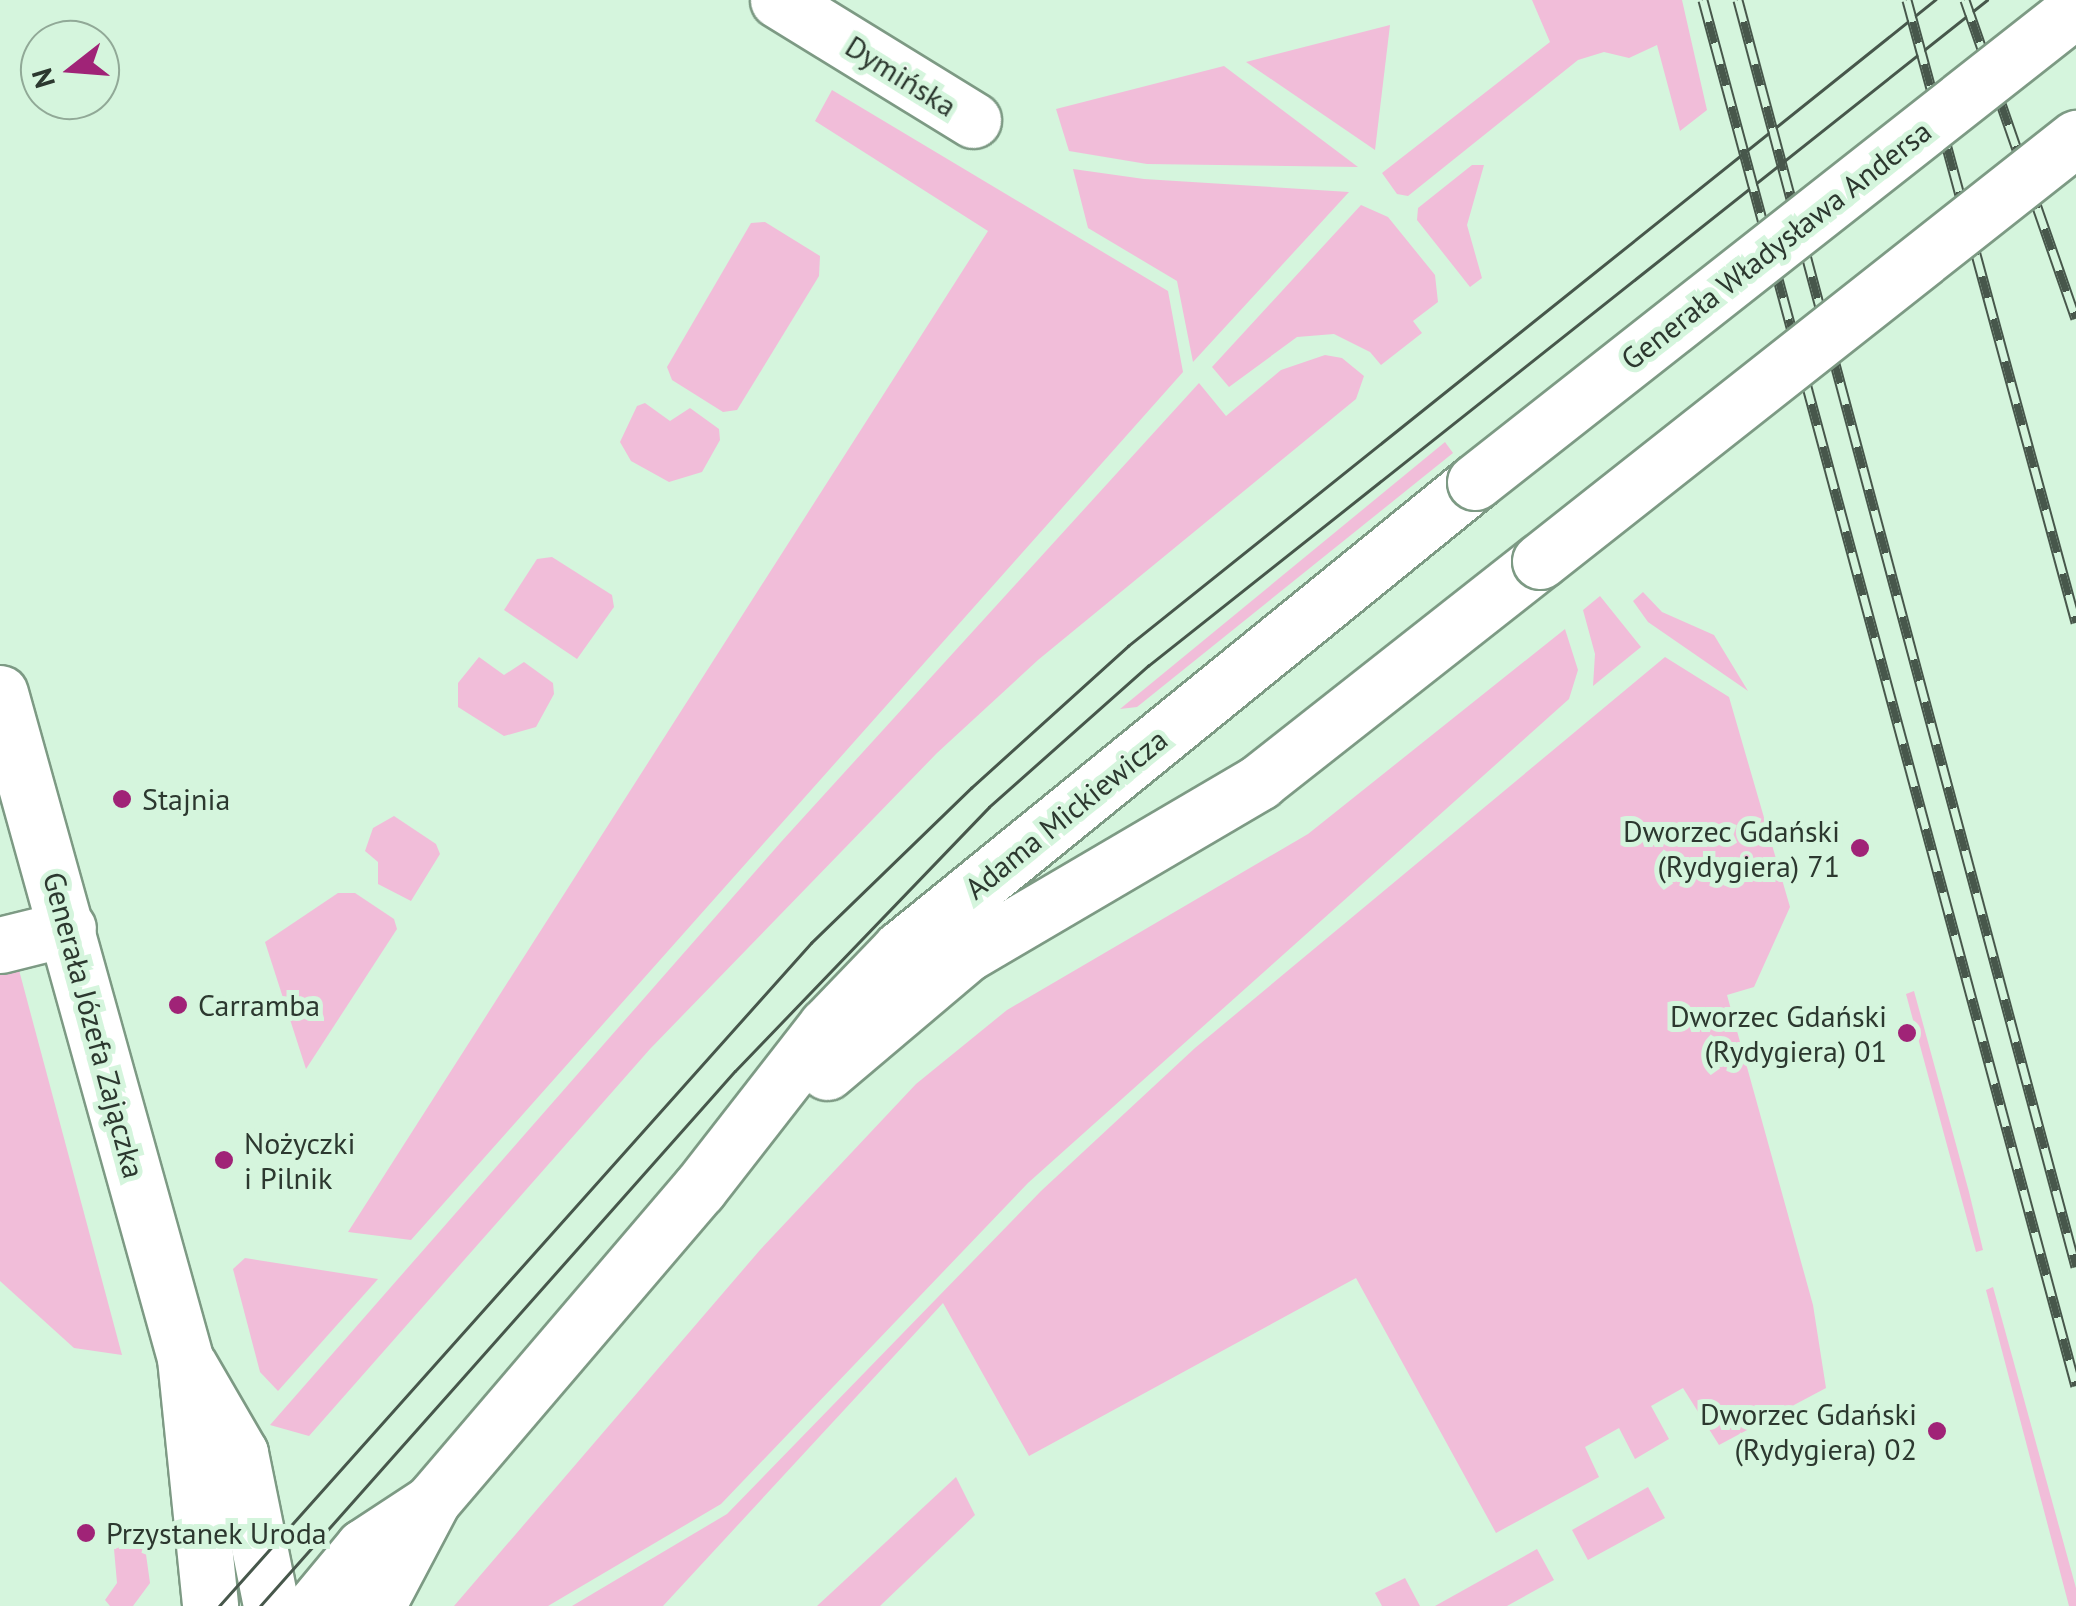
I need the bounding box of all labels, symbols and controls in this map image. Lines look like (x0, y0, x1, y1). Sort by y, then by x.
north arrow (20, 20, 120, 120)
street label: Dymińska (839, 28, 963, 124)
text: N (22, 64, 63, 93)
street label: Generała Władysława Andersa (1613, 112, 1939, 378)
street label: Adama Mickiewicza (958, 721, 1174, 907)
place label: Stajnia (142, 781, 230, 817)
marker: Stajnia (111, 788, 133, 810)
place label: Dworzec Gdański (Rydygiera) 71 (1622, 813, 1840, 884)
marker: Dworzec Gdański (Rydygiera) 71 (1849, 837, 1871, 859)
street label: Generała Józefa Zajączka (36, 868, 152, 1182)
place label: Carramba (198, 987, 320, 1023)
marker: Carramba (167, 994, 189, 1016)
place label: Dworzec Gdański (Rydygiera) 01 (1669, 998, 1887, 1068)
marker: Dworzec Gdański (Rydygiera) 01 (1896, 1022, 1918, 1044)
place label: Nożyczki i Pilnik (244, 1125, 355, 1196)
marker: Nożyczki i Pilnik (213, 1149, 235, 1171)
place label: Dworzec Gdański (Rydygiera) 02 (1699, 1396, 1917, 1466)
marker: Dworzec Gdański (Rydygiera) 02 (1926, 1420, 1948, 1442)
place label: Przystanek Uroda (106, 1515, 328, 1551)
marker: Przystanek Uroda (75, 1522, 97, 1544)

